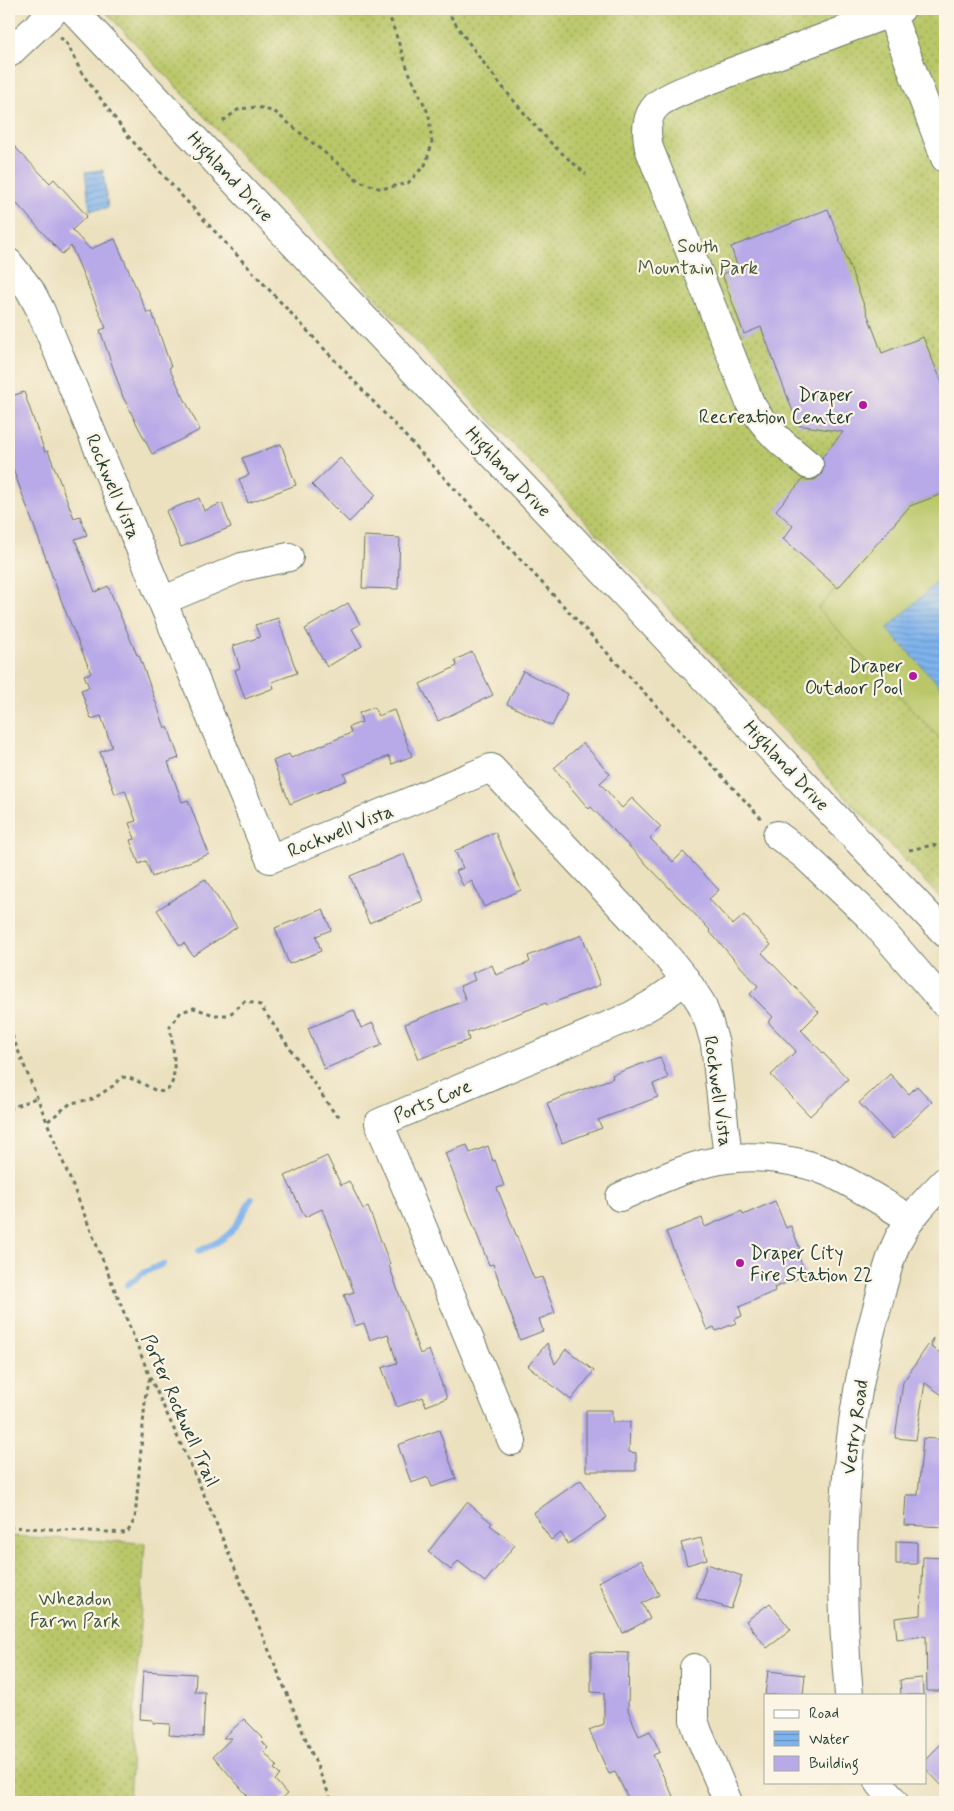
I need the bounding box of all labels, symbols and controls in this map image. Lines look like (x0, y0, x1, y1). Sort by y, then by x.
street label: Highland Drive (179, 126, 278, 230)
park label: South Mountain Park (638, 234, 759, 281)
place label: Draper Recreation Center (699, 383, 853, 430)
marker: Draper Recreation Center (857, 399, 869, 411)
street label: Highland Drive (457, 421, 556, 525)
street label: Rockwell Vista (79, 430, 146, 543)
place label: Draper Outdoor Pool (805, 654, 903, 701)
marker: Draper Outdoor Pool (907, 670, 919, 682)
street label: Highland Drive (735, 715, 834, 819)
street label: Rockwell Vista (284, 799, 397, 864)
street label: Rockwell Vista (697, 1034, 738, 1148)
street label: Ports Cove (390, 1074, 475, 1129)
place label: Draper City Fire Station 22 (750, 1241, 873, 1288)
marker: Draper City Fire Station 22 (734, 1257, 746, 1269)
street label: Porter Rockwell Trail (135, 1330, 224, 1491)
street label: Vestry Road (836, 1378, 875, 1476)
park label: Wheadon Farm Park (30, 1587, 120, 1634)
legend (764, 1694, 926, 1784)
text: Road (809, 1704, 839, 1724)
text: Water (809, 1730, 849, 1750)
text: Building (809, 1754, 859, 1775)

